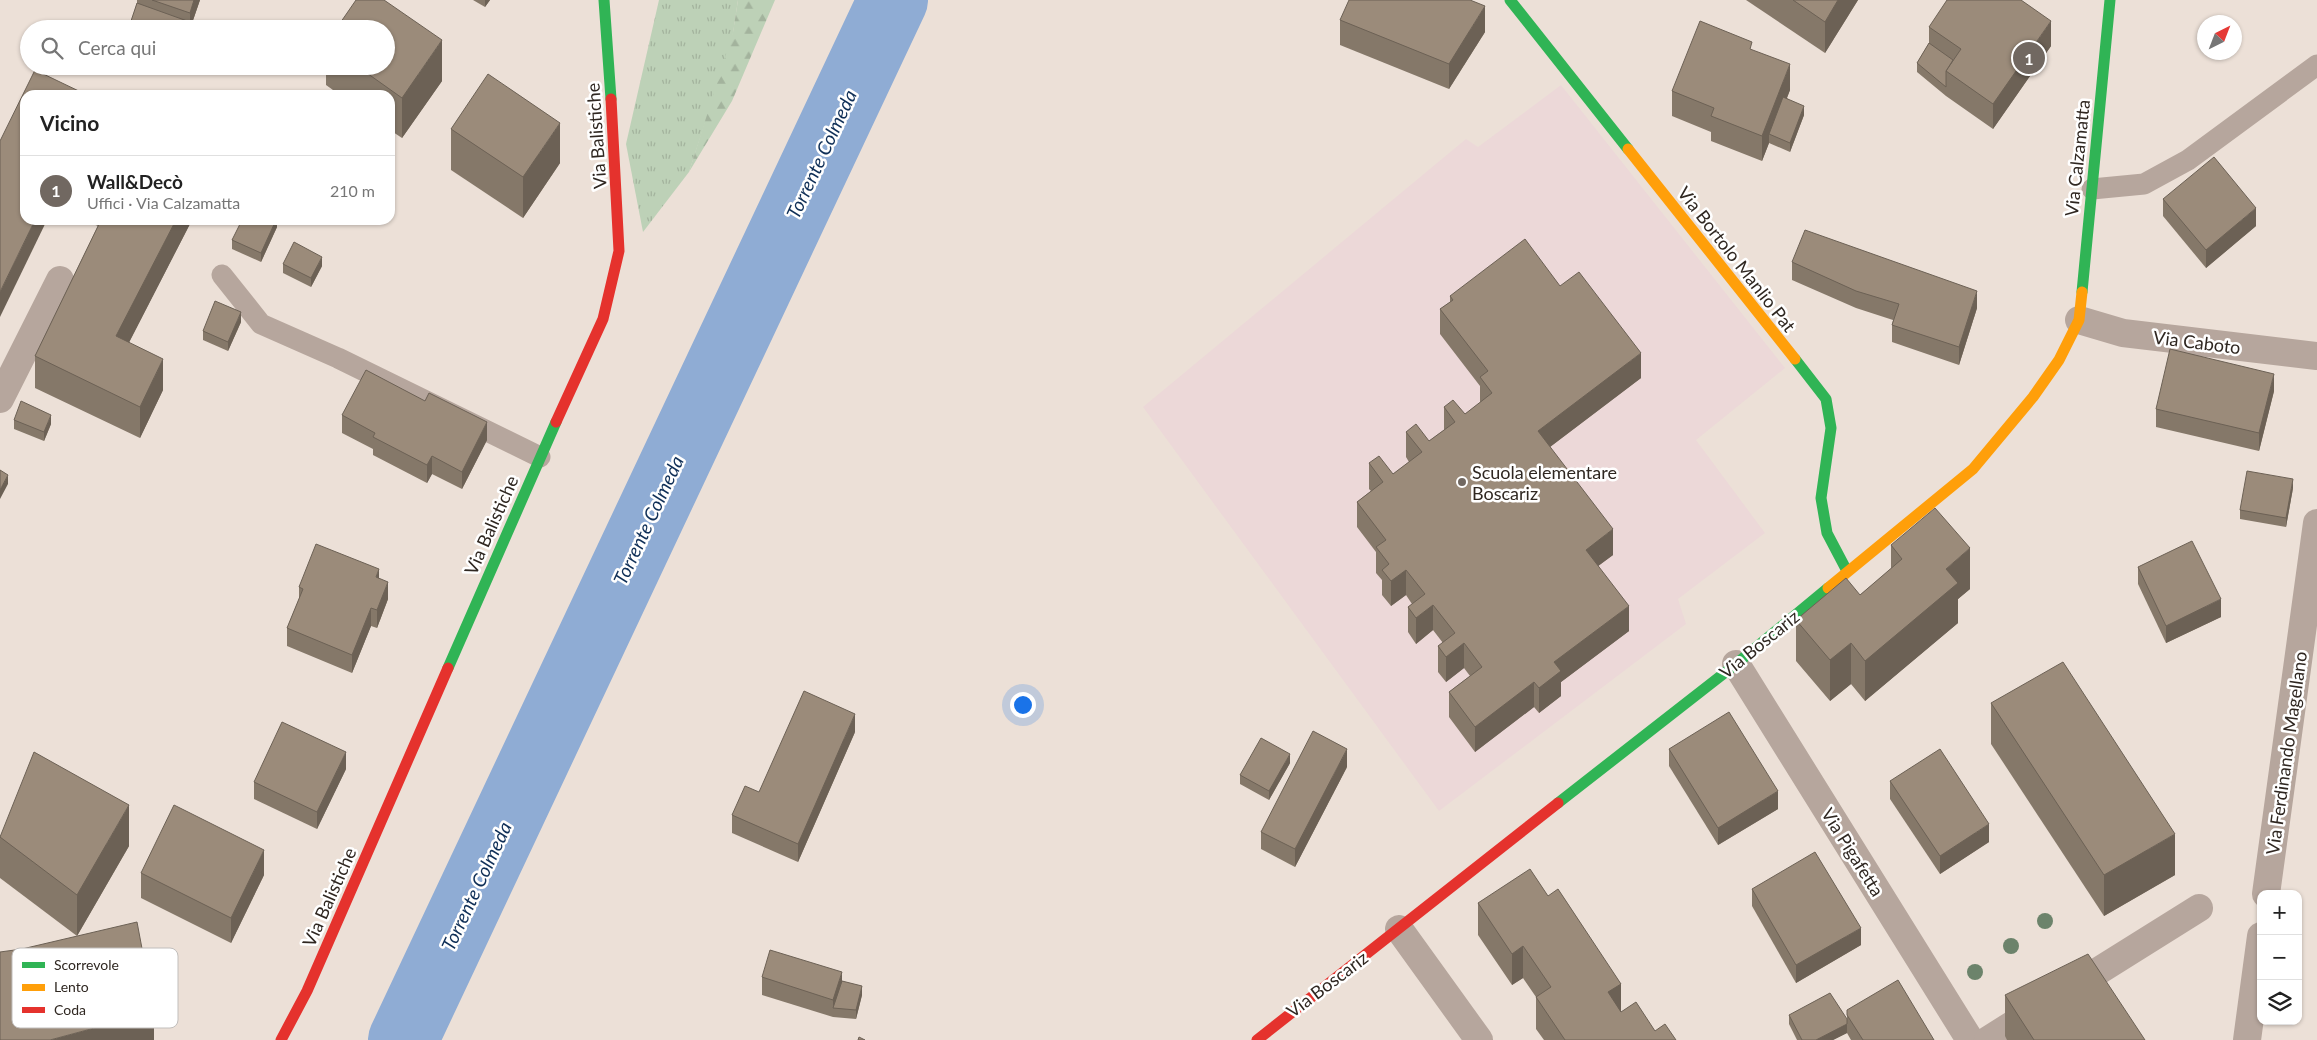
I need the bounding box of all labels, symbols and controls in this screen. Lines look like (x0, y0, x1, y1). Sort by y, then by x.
north arrow (2197, 15, 2242, 60)
search box (20, 20, 395, 75)
icon: search (38, 34, 66, 62)
text: Cerca qui (78, 36, 156, 59)
pin: 1 (2013, 39, 2045, 77)
street label: Via Balistiche (581, 82, 611, 190)
water label: Torrente Colmeda (781, 86, 861, 222)
street label: Via Calzamatta (2060, 99, 2094, 217)
text: Vicino (40, 110, 99, 135)
text: Wall&Decò (87, 170, 183, 193)
text: 1 (51, 181, 61, 200)
text: 210 m (330, 181, 375, 200)
street label: Via Bortolo Manlio Pat (1673, 182, 1801, 337)
text: Uffici · Via Calzamatta (87, 193, 240, 212)
street label: Via Caboto (2152, 326, 2242, 358)
water label: Torrente Colmeda (608, 452, 688, 588)
place label: Scuola elementare Boscariz (1472, 461, 1617, 504)
street label: Via Balistiche (459, 472, 523, 578)
marker: Scuola elementare Boscariz (1456, 476, 1468, 488)
street label: Via Boscariz (1715, 605, 1803, 683)
street label: Via Ferdinando Magellano (2261, 650, 2311, 856)
your location (1010, 692, 1036, 718)
street label: Via Pigafetta (1817, 804, 1889, 900)
water label: Torrente Colmeda (436, 818, 516, 954)
street label: Via Balistiche (297, 844, 361, 950)
map controls (2257, 890, 2302, 1025)
button: + (2257, 890, 2302, 935)
button: − (2257, 935, 2302, 980)
street label: Via Boscariz (1282, 946, 1372, 1022)
legend (12, 948, 178, 1028)
text: Scorrevole (54, 956, 119, 973)
text: Lento (54, 978, 89, 995)
button: layers (2257, 980, 2302, 1025)
text: Coda (54, 1001, 86, 1018)

